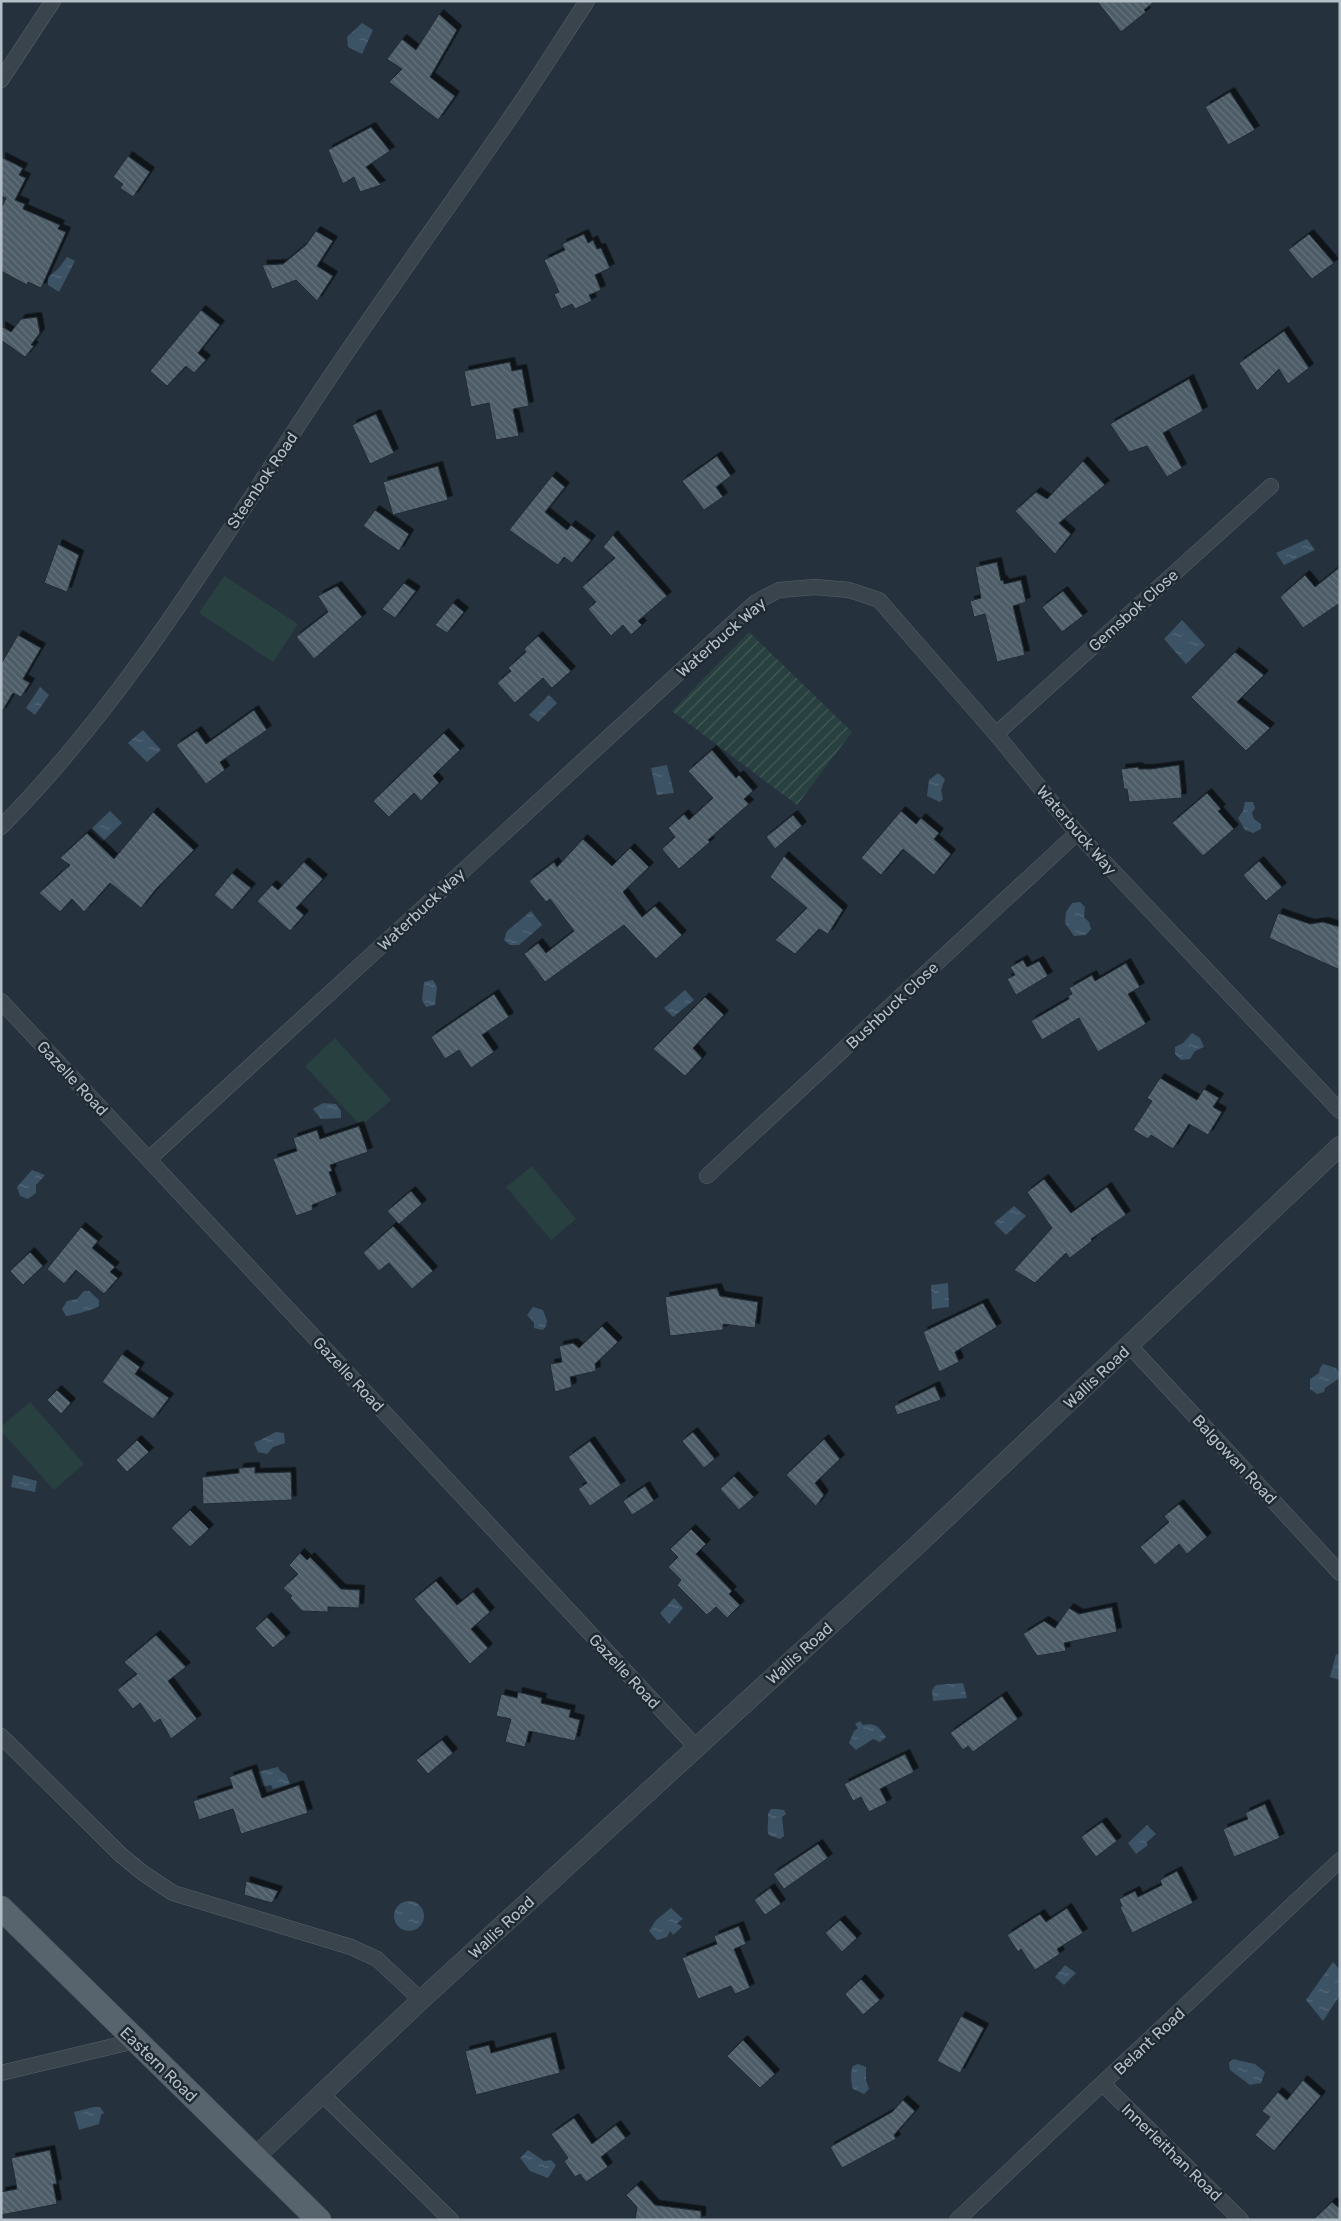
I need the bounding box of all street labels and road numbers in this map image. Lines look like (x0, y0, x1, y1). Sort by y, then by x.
street label: Steenbok Road (223, 428, 302, 532)
street label: Gemsbok Close (1085, 565, 1182, 656)
street label: Waterbuck Way (673, 593, 770, 681)
street label: Waterbuck Way (1033, 782, 1121, 879)
street label: Waterbuck Way (374, 864, 469, 955)
street label: Bushbuck Close (842, 958, 942, 1053)
street label: Gazelle Road (33, 1037, 112, 1120)
street label: Gazelle Road (309, 1333, 388, 1416)
street label: Wallis Road (1060, 1342, 1133, 1413)
street label: Balgowan Road (1189, 1411, 1281, 1508)
street label: Wallis Road (762, 1619, 837, 1688)
street label: Gazelle Road (585, 1630, 664, 1713)
street label: Wallis Road (465, 1892, 538, 1963)
street label: Belant Road (1110, 2004, 1189, 2079)
street label: Eastern Road (116, 2023, 201, 2106)
street label: Innerleithan Road (1118, 2100, 1226, 2205)

